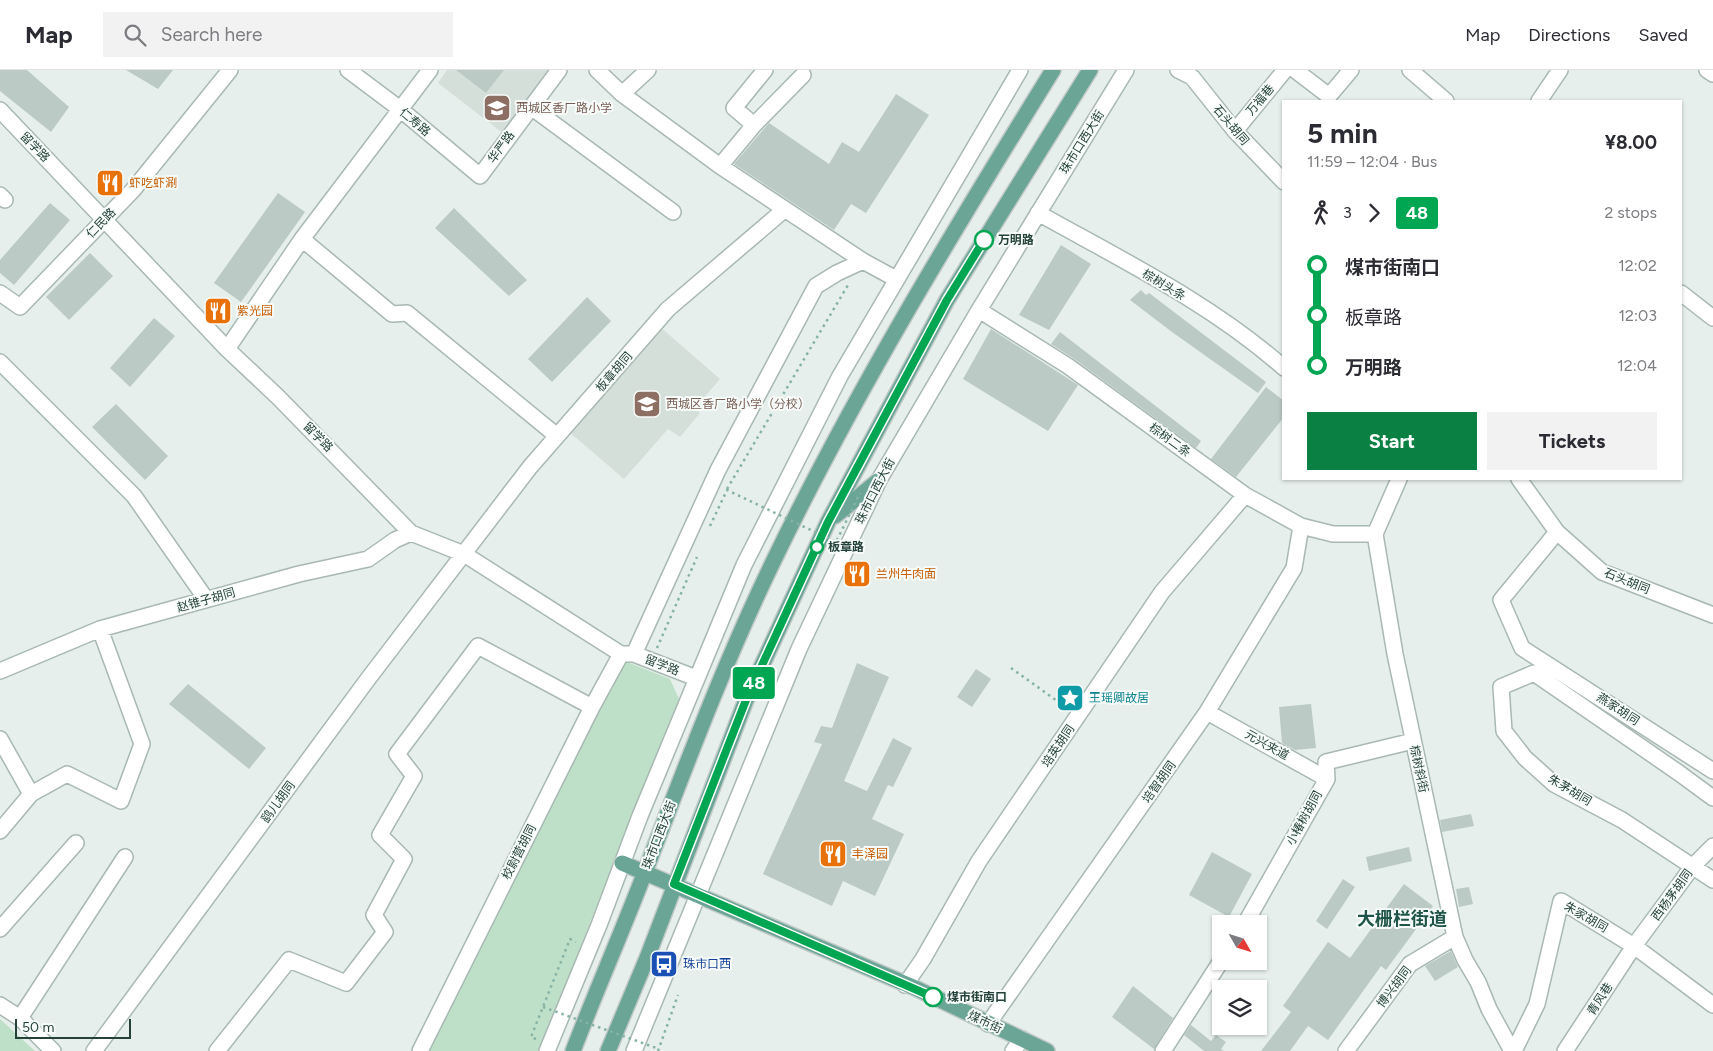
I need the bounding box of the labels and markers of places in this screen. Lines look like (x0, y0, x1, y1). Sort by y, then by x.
school or university icon: 西城区香厂路小学 (482, 93, 512, 123)
place label: 西城区香厂路小学 (516, 101, 612, 115)
restaurant icon: 虾吃虾涮 (95, 168, 125, 198)
place label: 虾吃虾涮 (129, 176, 177, 190)
marker: 万明路 (974, 230, 994, 250)
place label: 万明路 (998, 233, 1034, 247)
restaurant icon: 紫光园 (203, 296, 233, 326)
place label: 紫光园 (237, 304, 273, 318)
school or university icon: 西城区香厂路小学（分校） (632, 389, 662, 419)
place label: 西城区香厂路小学（分校） (666, 397, 810, 411)
marker: 板章路 (810, 540, 824, 554)
place label: 板章路 (828, 540, 864, 554)
restaurant icon: 兰州牛肉面 (842, 559, 872, 589)
place label: 兰州牛肉面 (876, 567, 936, 581)
place icon: 王瑶卿故居 (1055, 683, 1085, 713)
place label: 王瑶卿故居 (1089, 691, 1149, 705)
restaurant icon: 丰泽园 (818, 839, 848, 869)
place label: 丰泽园 (852, 847, 888, 861)
bus stop icon: 珠市口西 (649, 949, 679, 979)
place label: 珠市口西 (683, 957, 731, 971)
marker: 煤市街南口 (923, 987, 943, 1007)
place label: 煤市街南口 (947, 990, 1007, 1004)

